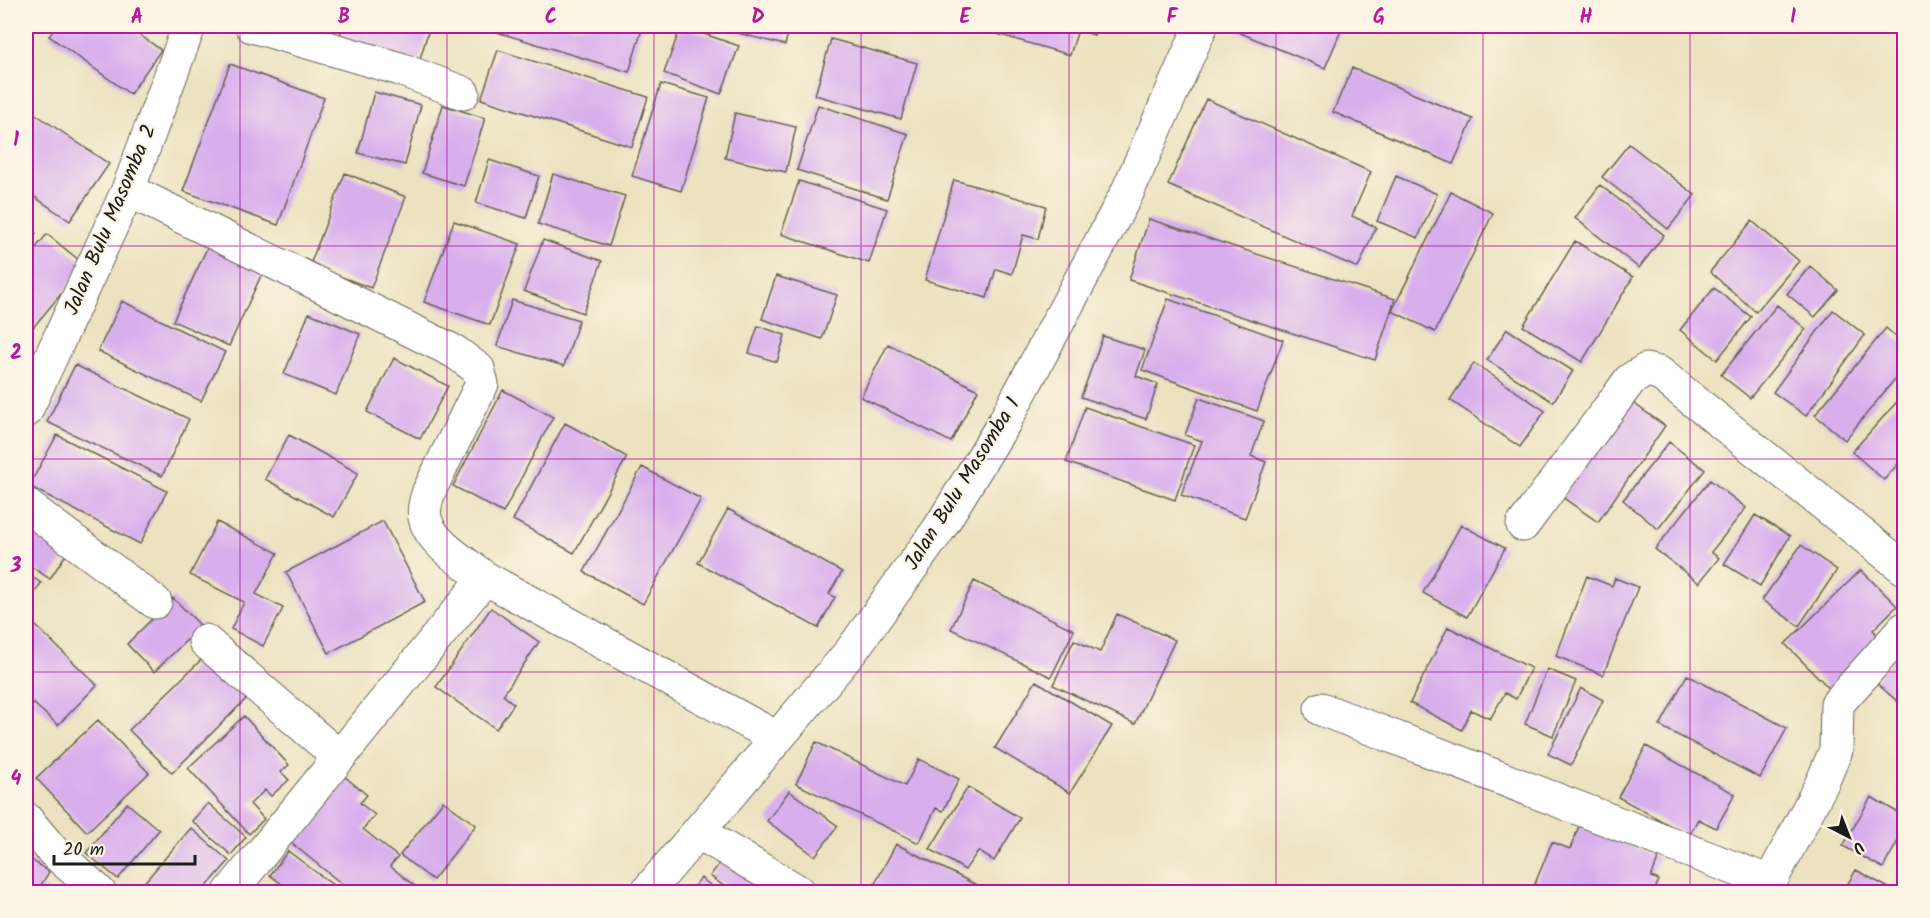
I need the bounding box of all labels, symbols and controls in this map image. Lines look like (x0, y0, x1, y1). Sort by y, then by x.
text: A (131, 2, 143, 34)
text: B (338, 2, 350, 34)
text: C (545, 2, 557, 34)
text: D (751, 2, 765, 34)
text: E (959, 2, 971, 34)
text: F (1167, 2, 1179, 34)
text: G (1373, 2, 1385, 34)
text: H (1579, 2, 1593, 34)
text: I (1790, 2, 1796, 34)
street label: Jalan Bulu Masomba 2 (56, 119, 166, 321)
text: 1 (13, 125, 19, 157)
text: 2 (10, 338, 22, 370)
street label: Jalan Bulu Masomba 1 (896, 391, 1030, 577)
text: 3 (10, 551, 22, 583)
text: 4 (11, 764, 22, 796)
north arrow (1819, 807, 1879, 867)
scale bar (54, 828, 195, 866)
text: U (1846, 835, 1870, 860)
text: 20 m (63, 836, 104, 865)

